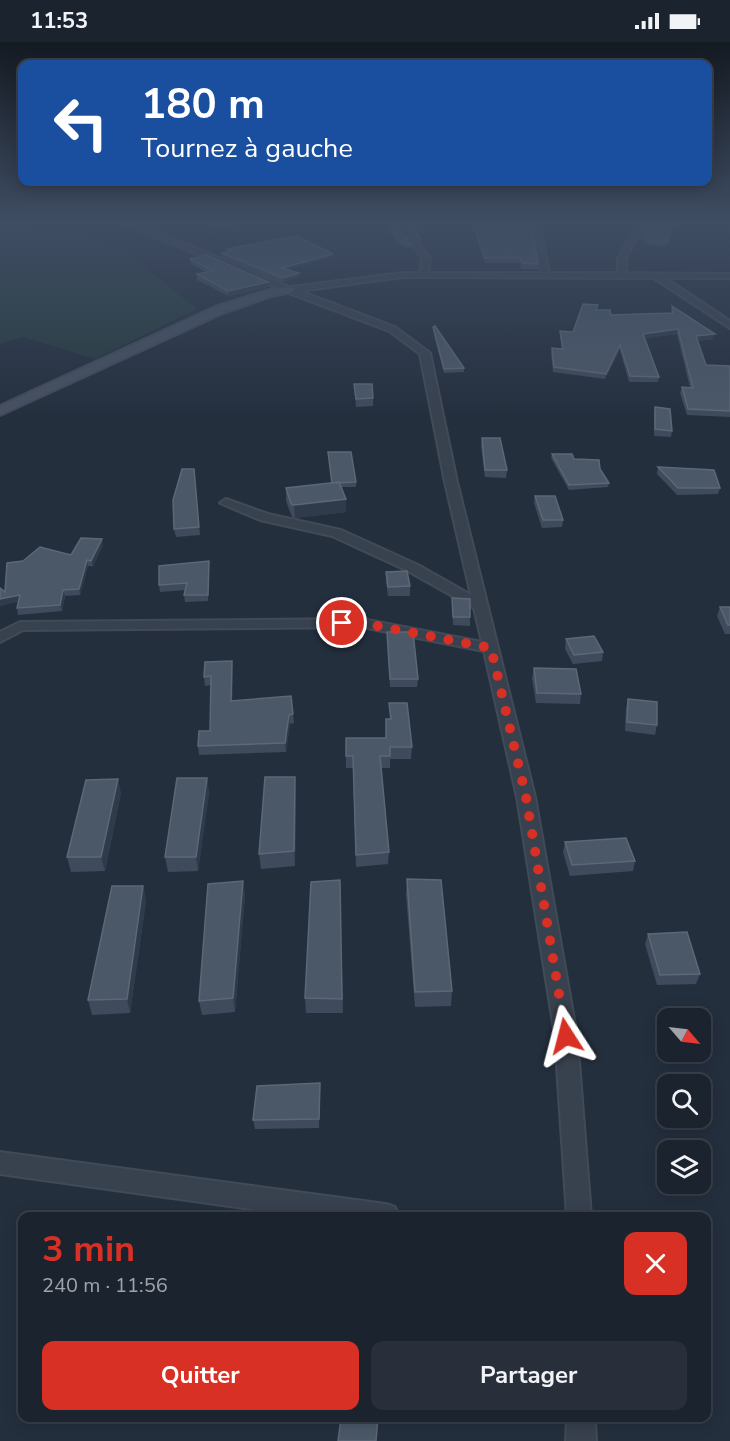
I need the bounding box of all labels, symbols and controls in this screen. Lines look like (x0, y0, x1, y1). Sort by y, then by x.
text: 11:53 (30, 6, 88, 36)
text: 180 m (141, 76, 265, 133)
icon: left (42, 84, 120, 162)
text: Tournez à gauche (141, 130, 353, 167)
pin (316, 597, 367, 648)
icon: arrive (325, 606, 358, 639)
position arrow (534, 1004, 598, 1068)
north arrow (657, 1008, 711, 1062)
map controls (657, 1008, 711, 1194)
button: search (657, 1074, 711, 1128)
button: layers (657, 1140, 711, 1194)
text: 3 min (42, 1225, 135, 1274)
button: close (624, 1232, 687, 1295)
text: 240 m · 11:56 (42, 1272, 168, 1299)
button: Quitter (42, 1341, 359, 1410)
button: Partager (371, 1341, 687, 1410)

